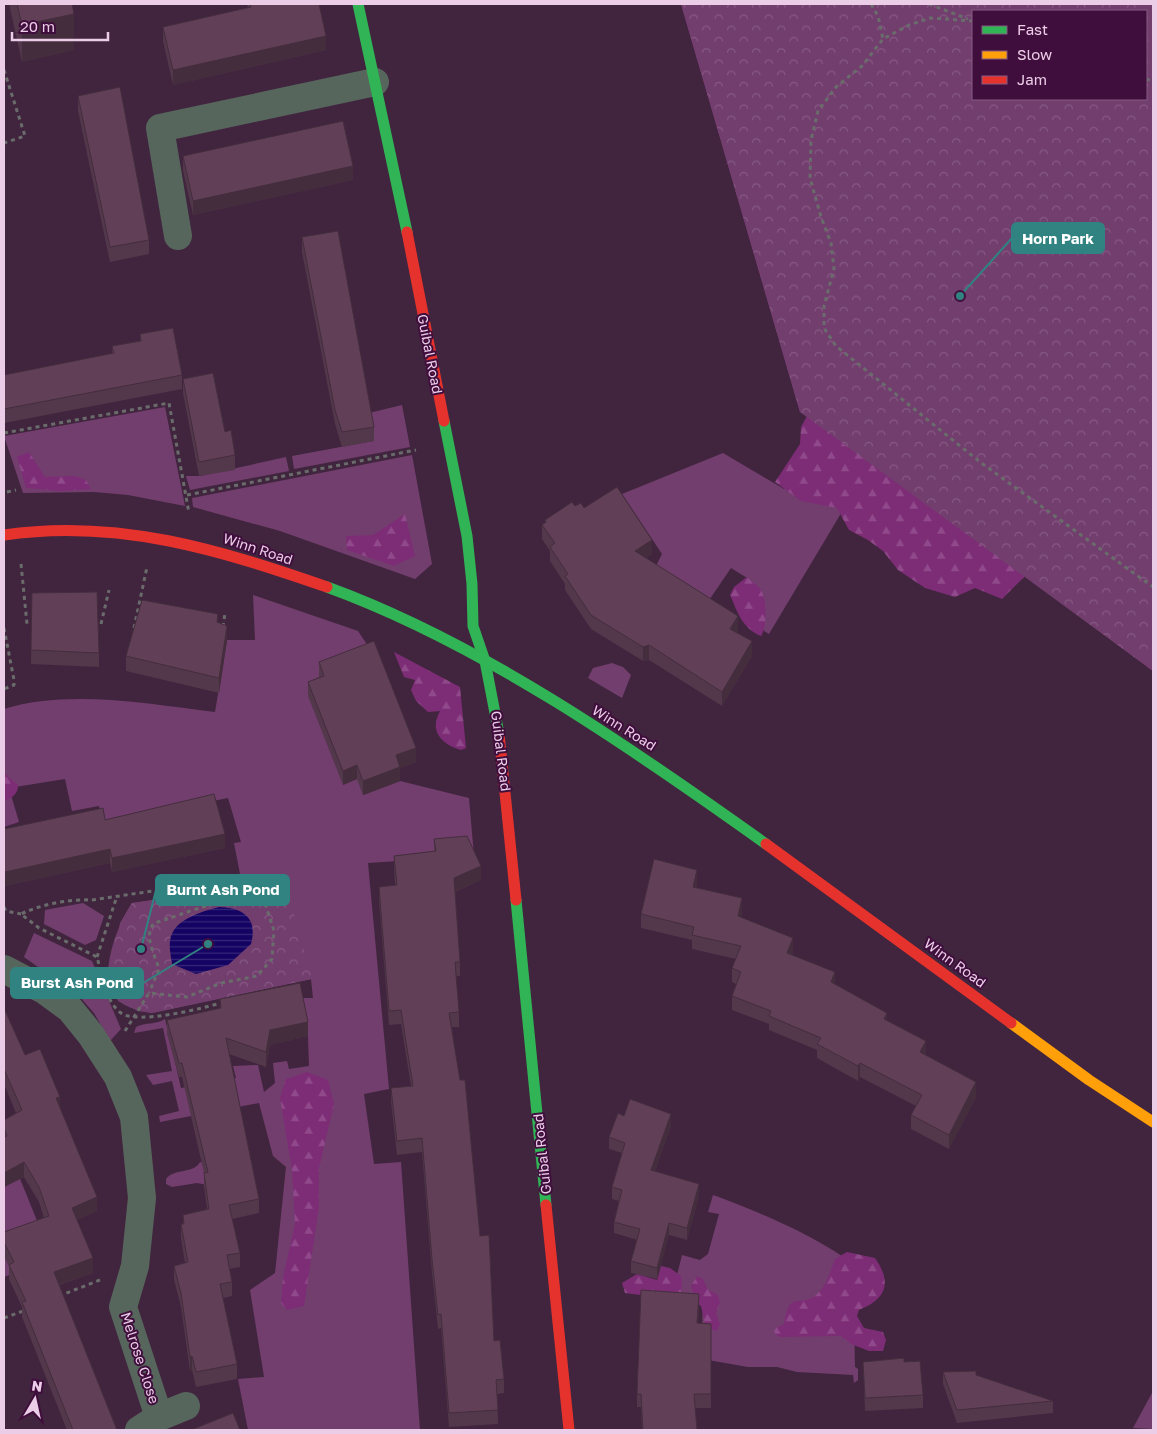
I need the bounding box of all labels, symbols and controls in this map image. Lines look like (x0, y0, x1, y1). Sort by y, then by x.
scale bar (12, 10, 109, 42)
legend (972, 10, 1147, 100)
text: 20 m (20, 17, 55, 35)
text: Fast (1017, 20, 1048, 38)
text: Slow (1017, 45, 1052, 63)
text: Jam (1017, 70, 1047, 88)
callout: Horn Park (1012, 223, 1104, 253)
text: Horn Park (1022, 229, 1094, 247)
street label: Guibal Road (414, 313, 447, 395)
street label: Winn Road (221, 529, 295, 568)
street label: Winn Road (589, 701, 659, 754)
street label: Guibal Road (488, 710, 515, 792)
callout: Burnt Ash Pond (156, 875, 289, 905)
text: Burnt Ash Pond (166, 880, 280, 898)
street label: Winn Road (921, 934, 990, 991)
callout: Burst Ash Pond (11, 968, 143, 998)
text: Burst Ash Pond (21, 973, 133, 991)
street label: Guibal Road (529, 1113, 554, 1195)
street label: Melrose Close (118, 1310, 163, 1406)
north arrow (10, 1374, 60, 1424)
text: N (31, 1376, 44, 1395)

